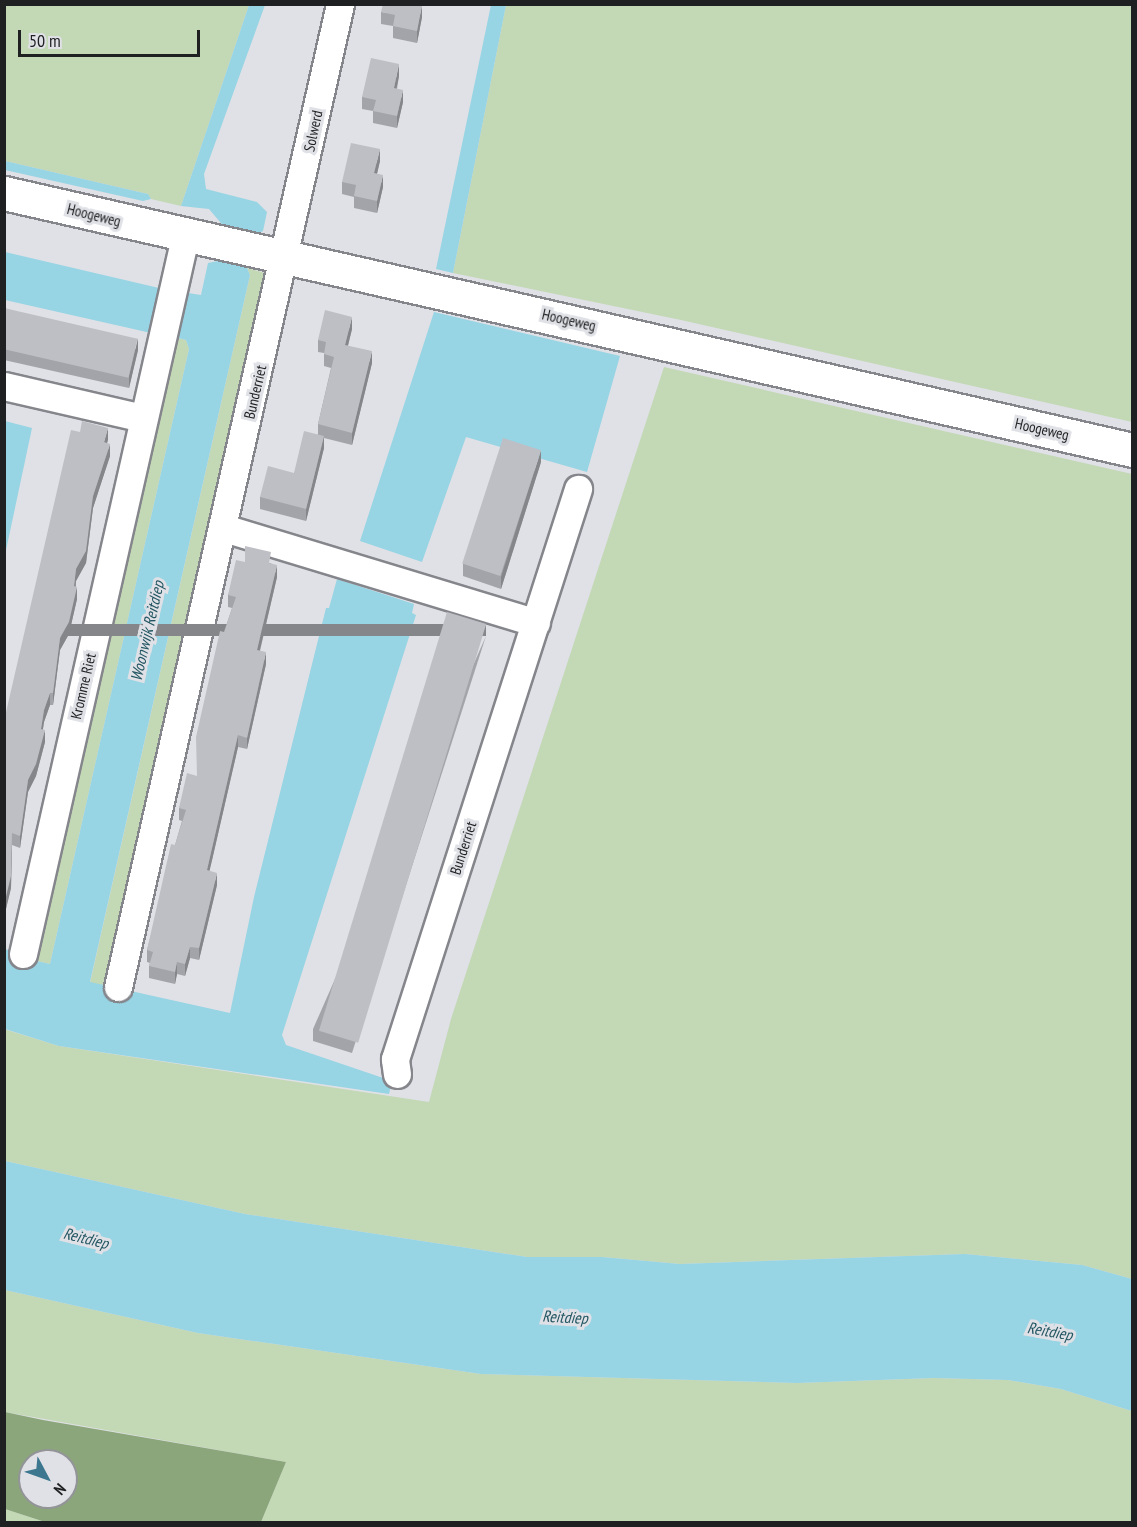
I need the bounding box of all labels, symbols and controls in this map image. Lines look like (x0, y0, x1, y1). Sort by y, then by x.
scale bar (21, 18, 202, 56)
text: 50 m (29, 29, 61, 52)
street label: Solwerd (300, 109, 326, 153)
street label: Hoogeweg (65, 200, 123, 230)
street label: Hoogeweg (540, 305, 598, 335)
street label: Bunderriet (240, 363, 270, 421)
street label: Hoogeweg (1013, 414, 1071, 444)
water label: Woonwijk Reitdiep (126, 579, 168, 683)
street label: Kromme Riet (67, 651, 99, 721)
street label: Bunderriet (446, 819, 480, 877)
water label: Reitdiep (62, 1223, 110, 1253)
water label: Reitdiep (542, 1306, 588, 1328)
water label: Reitdiep (1026, 1318, 1074, 1344)
north arrow (18, 1449, 78, 1509)
text: N (50, 1480, 70, 1499)

